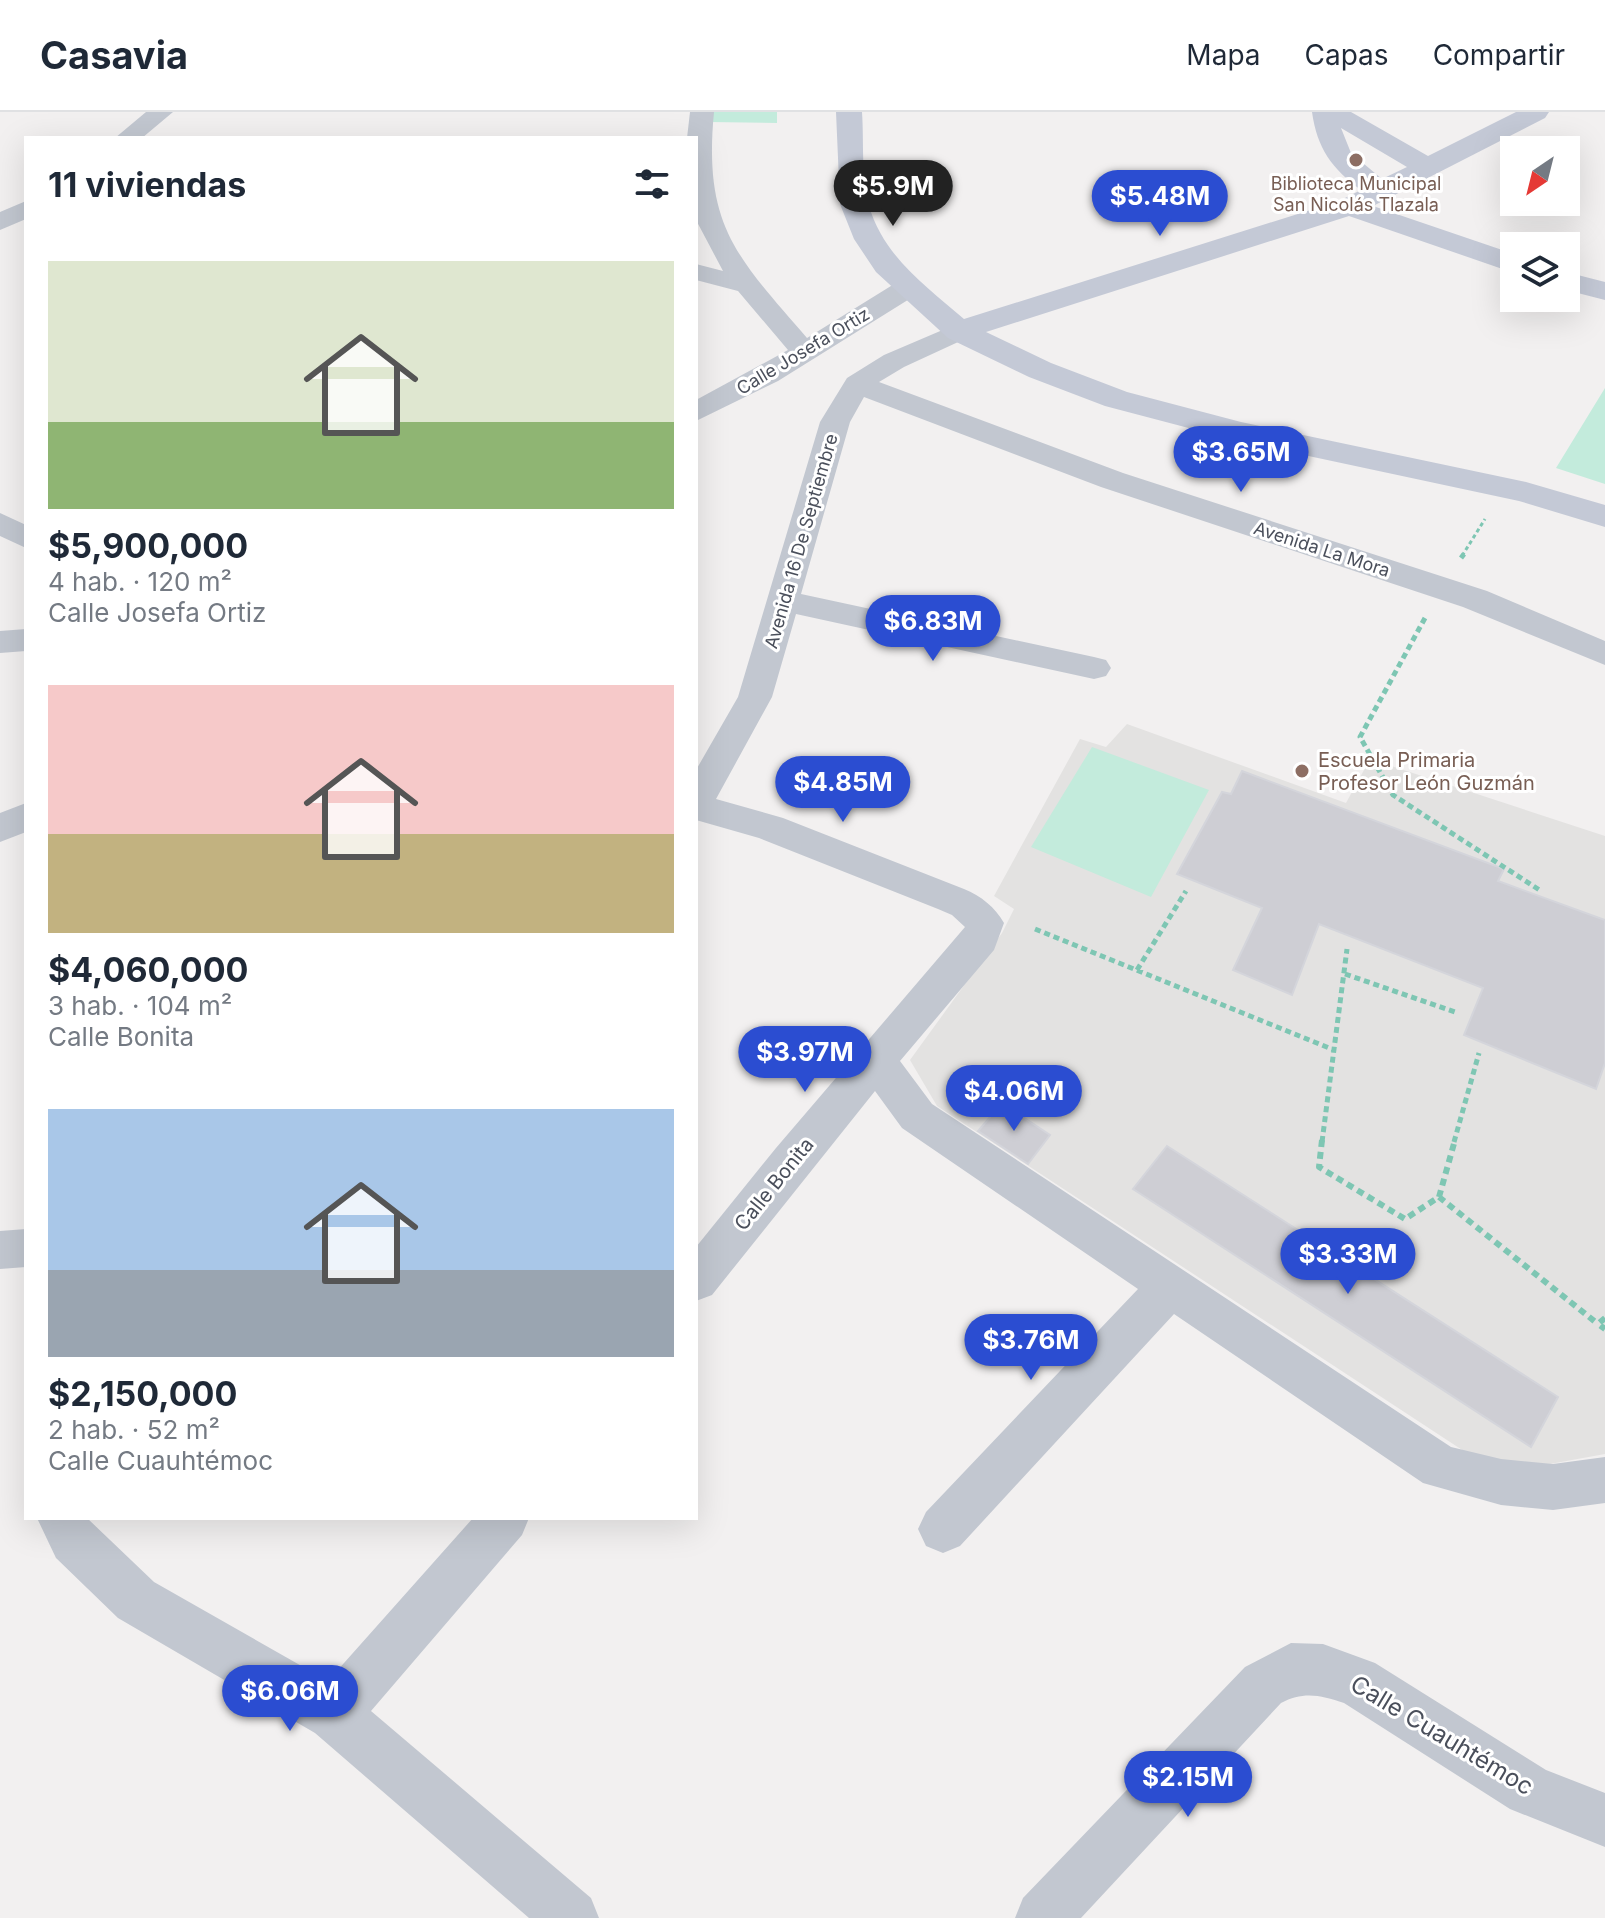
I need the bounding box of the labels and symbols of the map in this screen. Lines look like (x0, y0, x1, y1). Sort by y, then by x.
north arrow (1500, 136, 1580, 216)
marker: Biblioteca Municipal San Nicolás Tlazala (1347, 151, 1365, 169)
pin: $5.9M (837, 160, 949, 228)
pin: $5.48M (1095, 170, 1225, 238)
place label: Biblioteca Municipal San Nicolás Tlazala (1271, 173, 1441, 215)
street label: Calle Josefa Ortiz (733, 303, 873, 399)
pin: $3.65M (1176, 426, 1306, 494)
street label: Avenida 16 De Septiembre (760, 431, 842, 651)
street label: Avenida La Mora (1251, 517, 1393, 581)
pin: $6.83M (868, 595, 998, 663)
place label: Escuela Primaria Profesor León Guzmán (1318, 748, 1535, 795)
pin: $4.85M (778, 756, 908, 824)
marker: Escuela Primaria Profesor León Guzmán (1293, 762, 1311, 780)
pin: $3.97M (740, 1026, 870, 1094)
pin: $4.06M (949, 1065, 1079, 1133)
street label: Calle Bonita (729, 1133, 819, 1235)
pin: $3.33M (1283, 1228, 1413, 1296)
pin: $3.76M (966, 1314, 1096, 1382)
pin: $6.06M (225, 1665, 355, 1733)
street label: Calle Cuauhtémoc (1346, 1669, 1538, 1801)
pin: $2.15M (1123, 1751, 1253, 1819)

